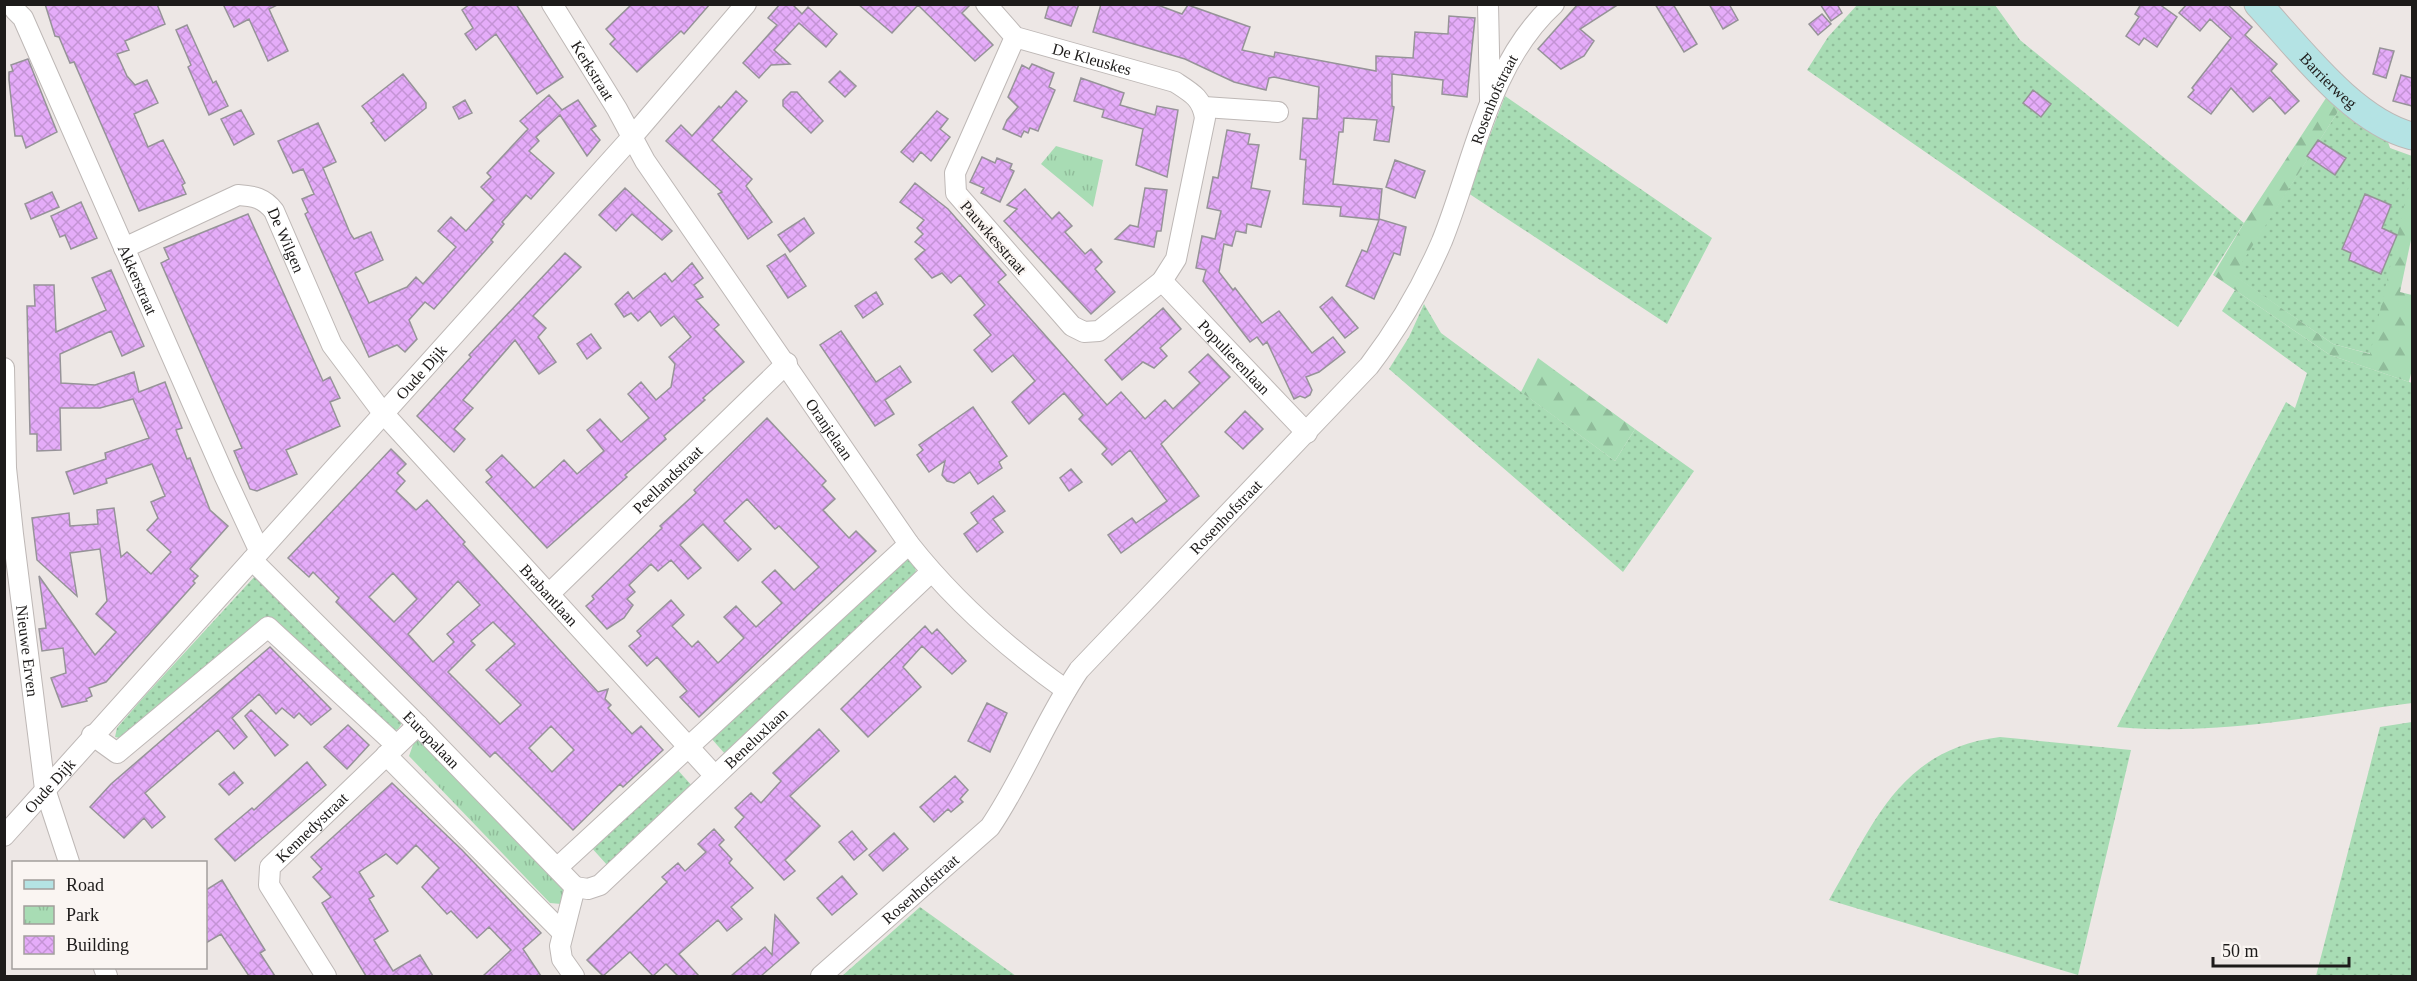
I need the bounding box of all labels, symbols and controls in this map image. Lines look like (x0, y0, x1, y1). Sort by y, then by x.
street label: Kerkstraat (568, 38, 618, 104)
street label: De Kleuskes (1050, 40, 1133, 78)
street label: Barrierweg (2297, 49, 2360, 113)
street label: Rosenhofstraat (1468, 51, 1521, 147)
street label: Pauwkesstraat (957, 197, 1030, 278)
street label: De Wilgen (265, 205, 307, 275)
street label: Akkerstraat (115, 242, 161, 318)
street label: Populierenlaan (1195, 317, 1273, 398)
street label: Oude Dijk (393, 342, 450, 403)
street label: Oranjelaan (802, 396, 856, 463)
street label: Peellandstraat (630, 442, 706, 517)
street label: Rosenhofstraat (1186, 476, 1265, 557)
street label: Brabantlaan (517, 561, 581, 629)
street label: Nieuwe Erven (13, 604, 41, 697)
street label: Beneluxlaan (721, 705, 791, 772)
street label: Europalaan (400, 708, 463, 772)
street label: Oude Dijk (21, 755, 79, 816)
street label: Kennedystraat (273, 789, 352, 866)
street label: Rosenhofstraat (879, 851, 962, 927)
legend (12, 861, 207, 969)
text: Road (66, 875, 104, 895)
text: Park (66, 905, 99, 925)
scale bar (2213, 930, 2350, 968)
text: Building (66, 935, 129, 955)
text: 50 m (2222, 941, 2259, 961)

